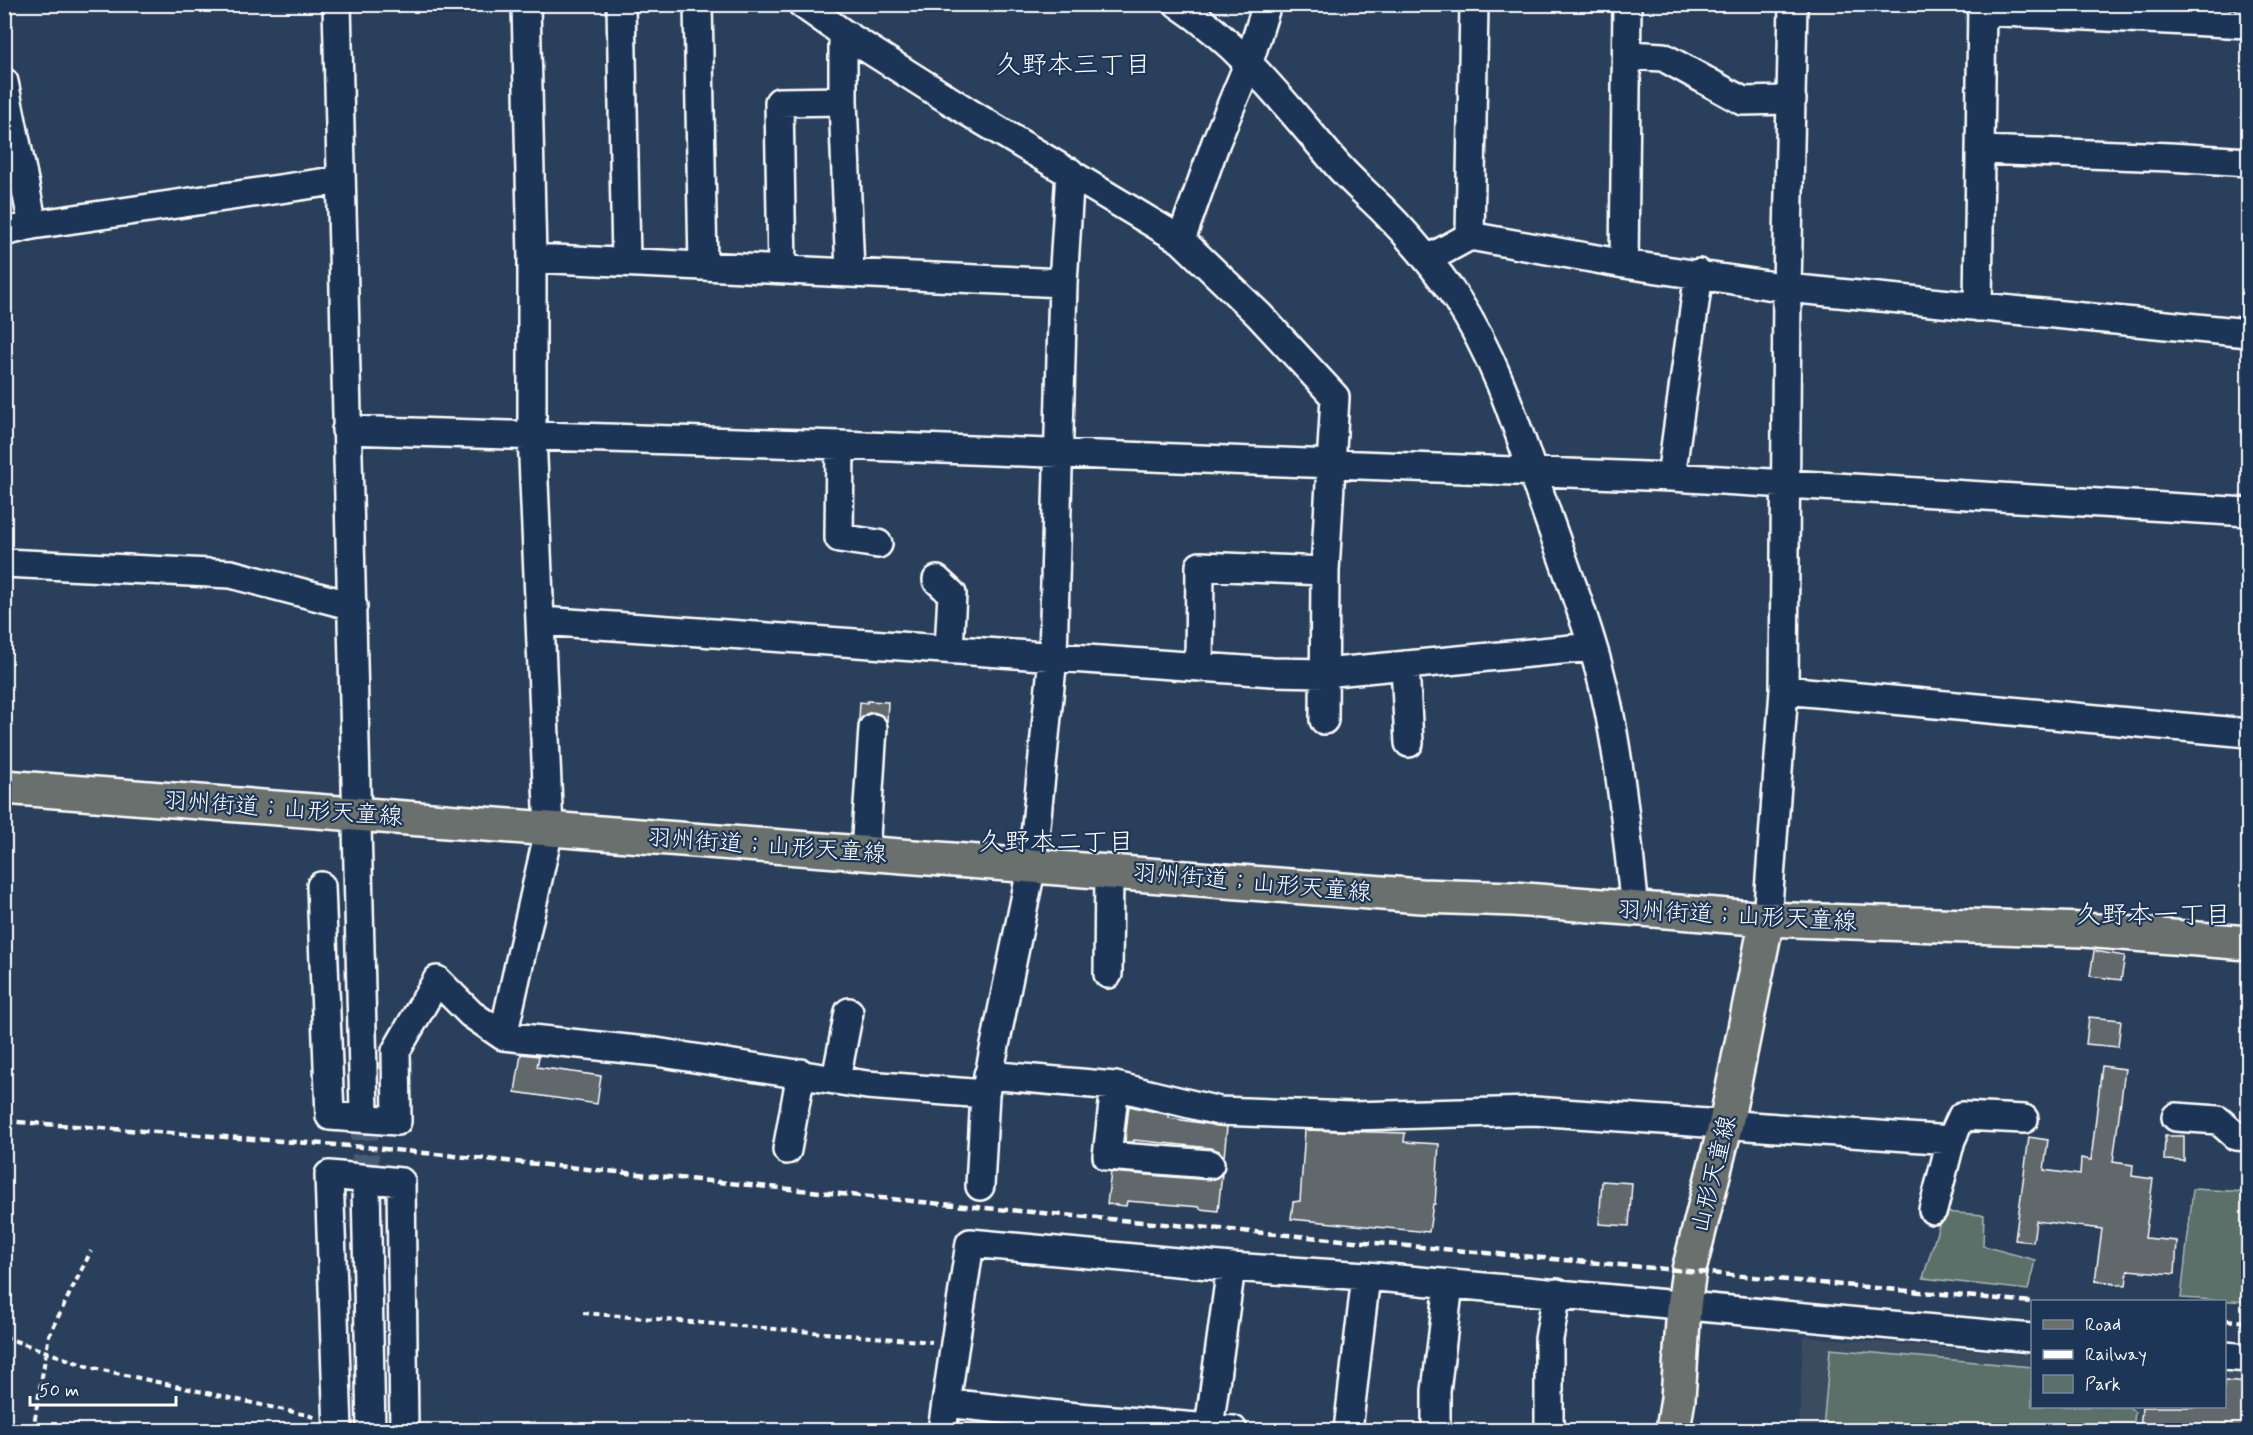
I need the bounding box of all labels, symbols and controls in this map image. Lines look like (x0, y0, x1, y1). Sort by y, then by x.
district label: 久野本三丁目 (995, 49, 1151, 83)
street label: 羽州街道；山形天童線 (162, 786, 404, 833)
street label: 羽州街道；山形天童線 (646, 823, 888, 870)
district label: 久野本二丁目 (978, 826, 1134, 860)
street label: 羽州街道；山形天童線 (1131, 858, 1373, 909)
street label: 羽州街道；山形天童線 (1616, 895, 1858, 938)
district label: 久野本一丁目 (2075, 899, 2231, 933)
street label: 山形天童線 (1685, 1112, 1744, 1236)
legend (2031, 1300, 2226, 1408)
text: Road (2085, 1313, 2121, 1337)
text: Railway (2085, 1343, 2147, 1367)
scale bar (30, 1369, 176, 1407)
text: Park (2085, 1373, 2121, 1397)
text: 50 m (39, 1379, 79, 1403)

